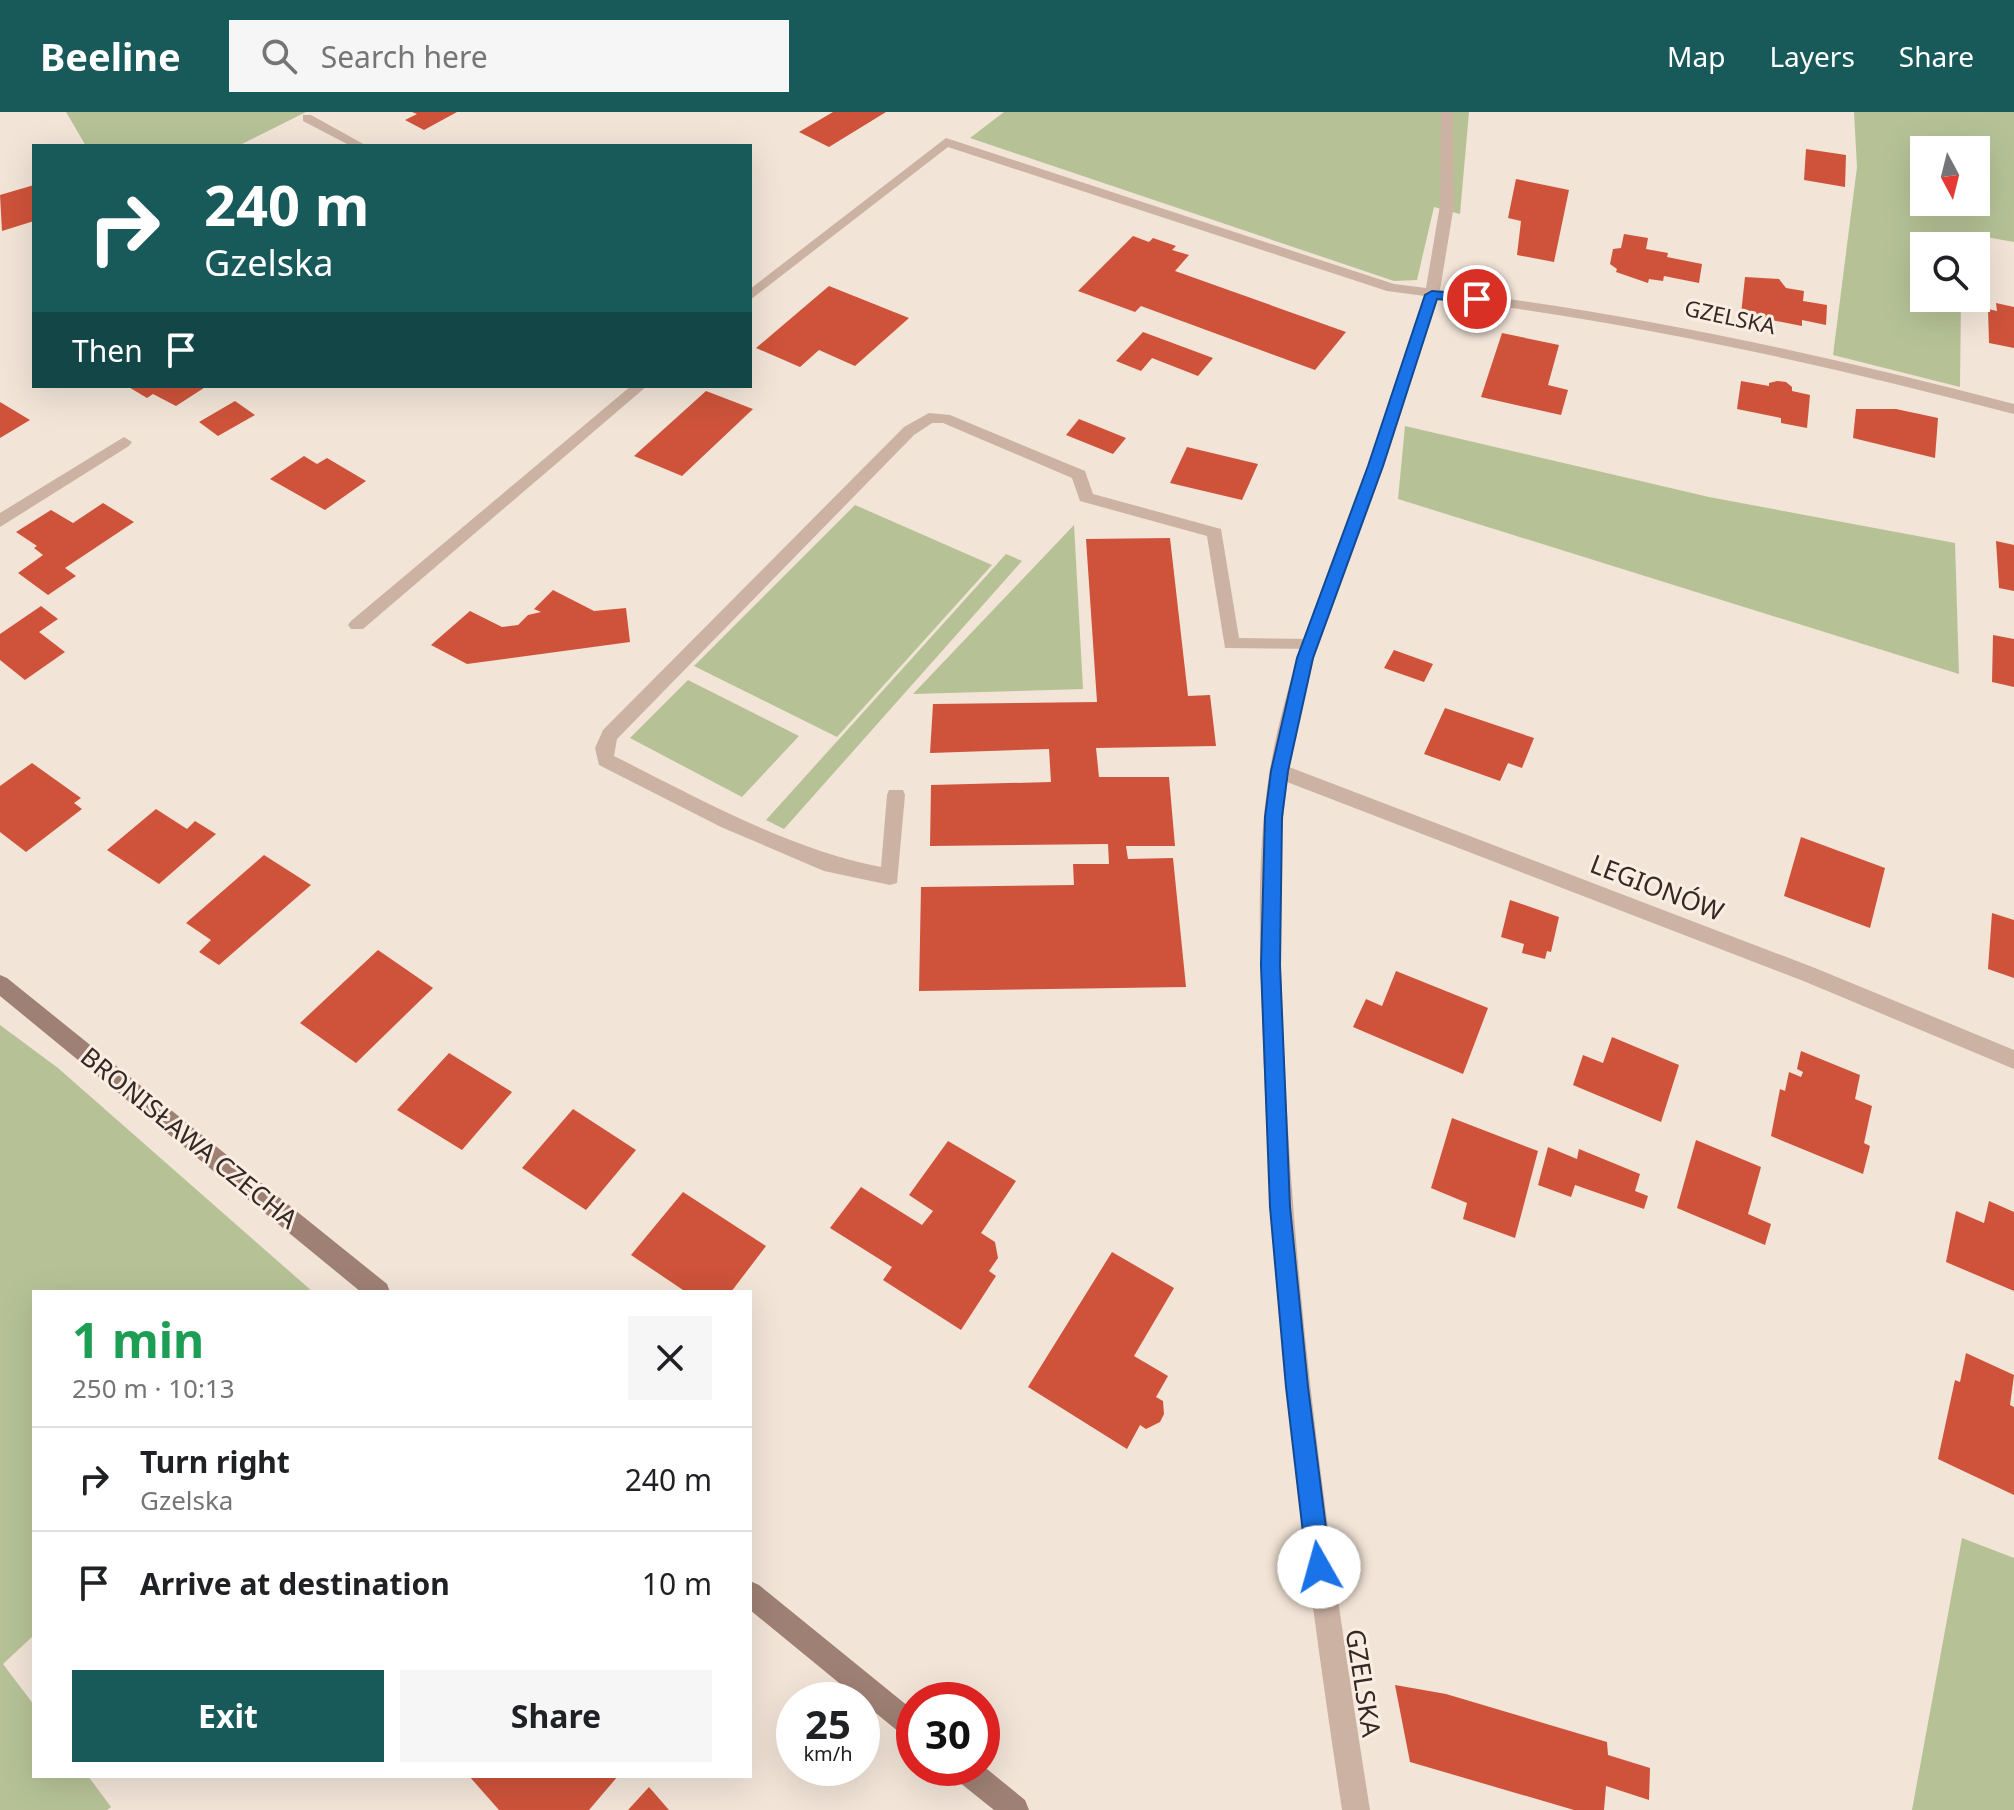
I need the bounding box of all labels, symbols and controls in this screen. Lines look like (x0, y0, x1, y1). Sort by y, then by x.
search box (229, 20, 789, 92)
text: Beeline (40, 30, 181, 82)
icon: search (257, 34, 301, 78)
text: Search here (321, 36, 488, 77)
text: Map (1667, 37, 1725, 75)
text: Layers (1769, 37, 1855, 75)
text: Share (1899, 37, 1974, 75)
north arrow (1910, 136, 1990, 216)
map controls (1910, 136, 1990, 312)
text: 240 m (204, 166, 369, 242)
icon: right (72, 176, 176, 280)
button: search (1910, 232, 1990, 312)
text: Gzelska (204, 238, 333, 287)
pin (1443, 265, 1511, 333)
icon: arrive (1455, 277, 1499, 321)
street label: GZELSKA (1682, 292, 1779, 340)
icon: arrive (159, 328, 203, 372)
text: Then (72, 330, 143, 371)
street label: LEGIONÓW (1585, 845, 1729, 929)
street label: BRONISŁAWA CZECHA (73, 1038, 306, 1236)
text: 1 min (72, 1307, 204, 1372)
button: close (628, 1316, 712, 1400)
text: 250 m · 10:13 (72, 1370, 235, 1406)
text: Turn right (140, 1441, 290, 1482)
icon: right (72, 1457, 116, 1501)
text: 240 m (625, 1459, 712, 1500)
text: Gzelska (140, 1482, 233, 1518)
position arrow (1277, 1525, 1361, 1609)
icon: arrive (72, 1561, 116, 1605)
text: Arrive at destination (140, 1563, 450, 1604)
text: 10 m (642, 1563, 712, 1604)
street label: GZELSKA (1338, 1626, 1390, 1740)
button: Exit (72, 1670, 384, 1762)
button: Share (400, 1670, 712, 1762)
speed limit sign: 30 (896, 1682, 1000, 1786)
text: 25 (805, 1696, 851, 1751)
text: km/h (803, 1740, 853, 1767)

